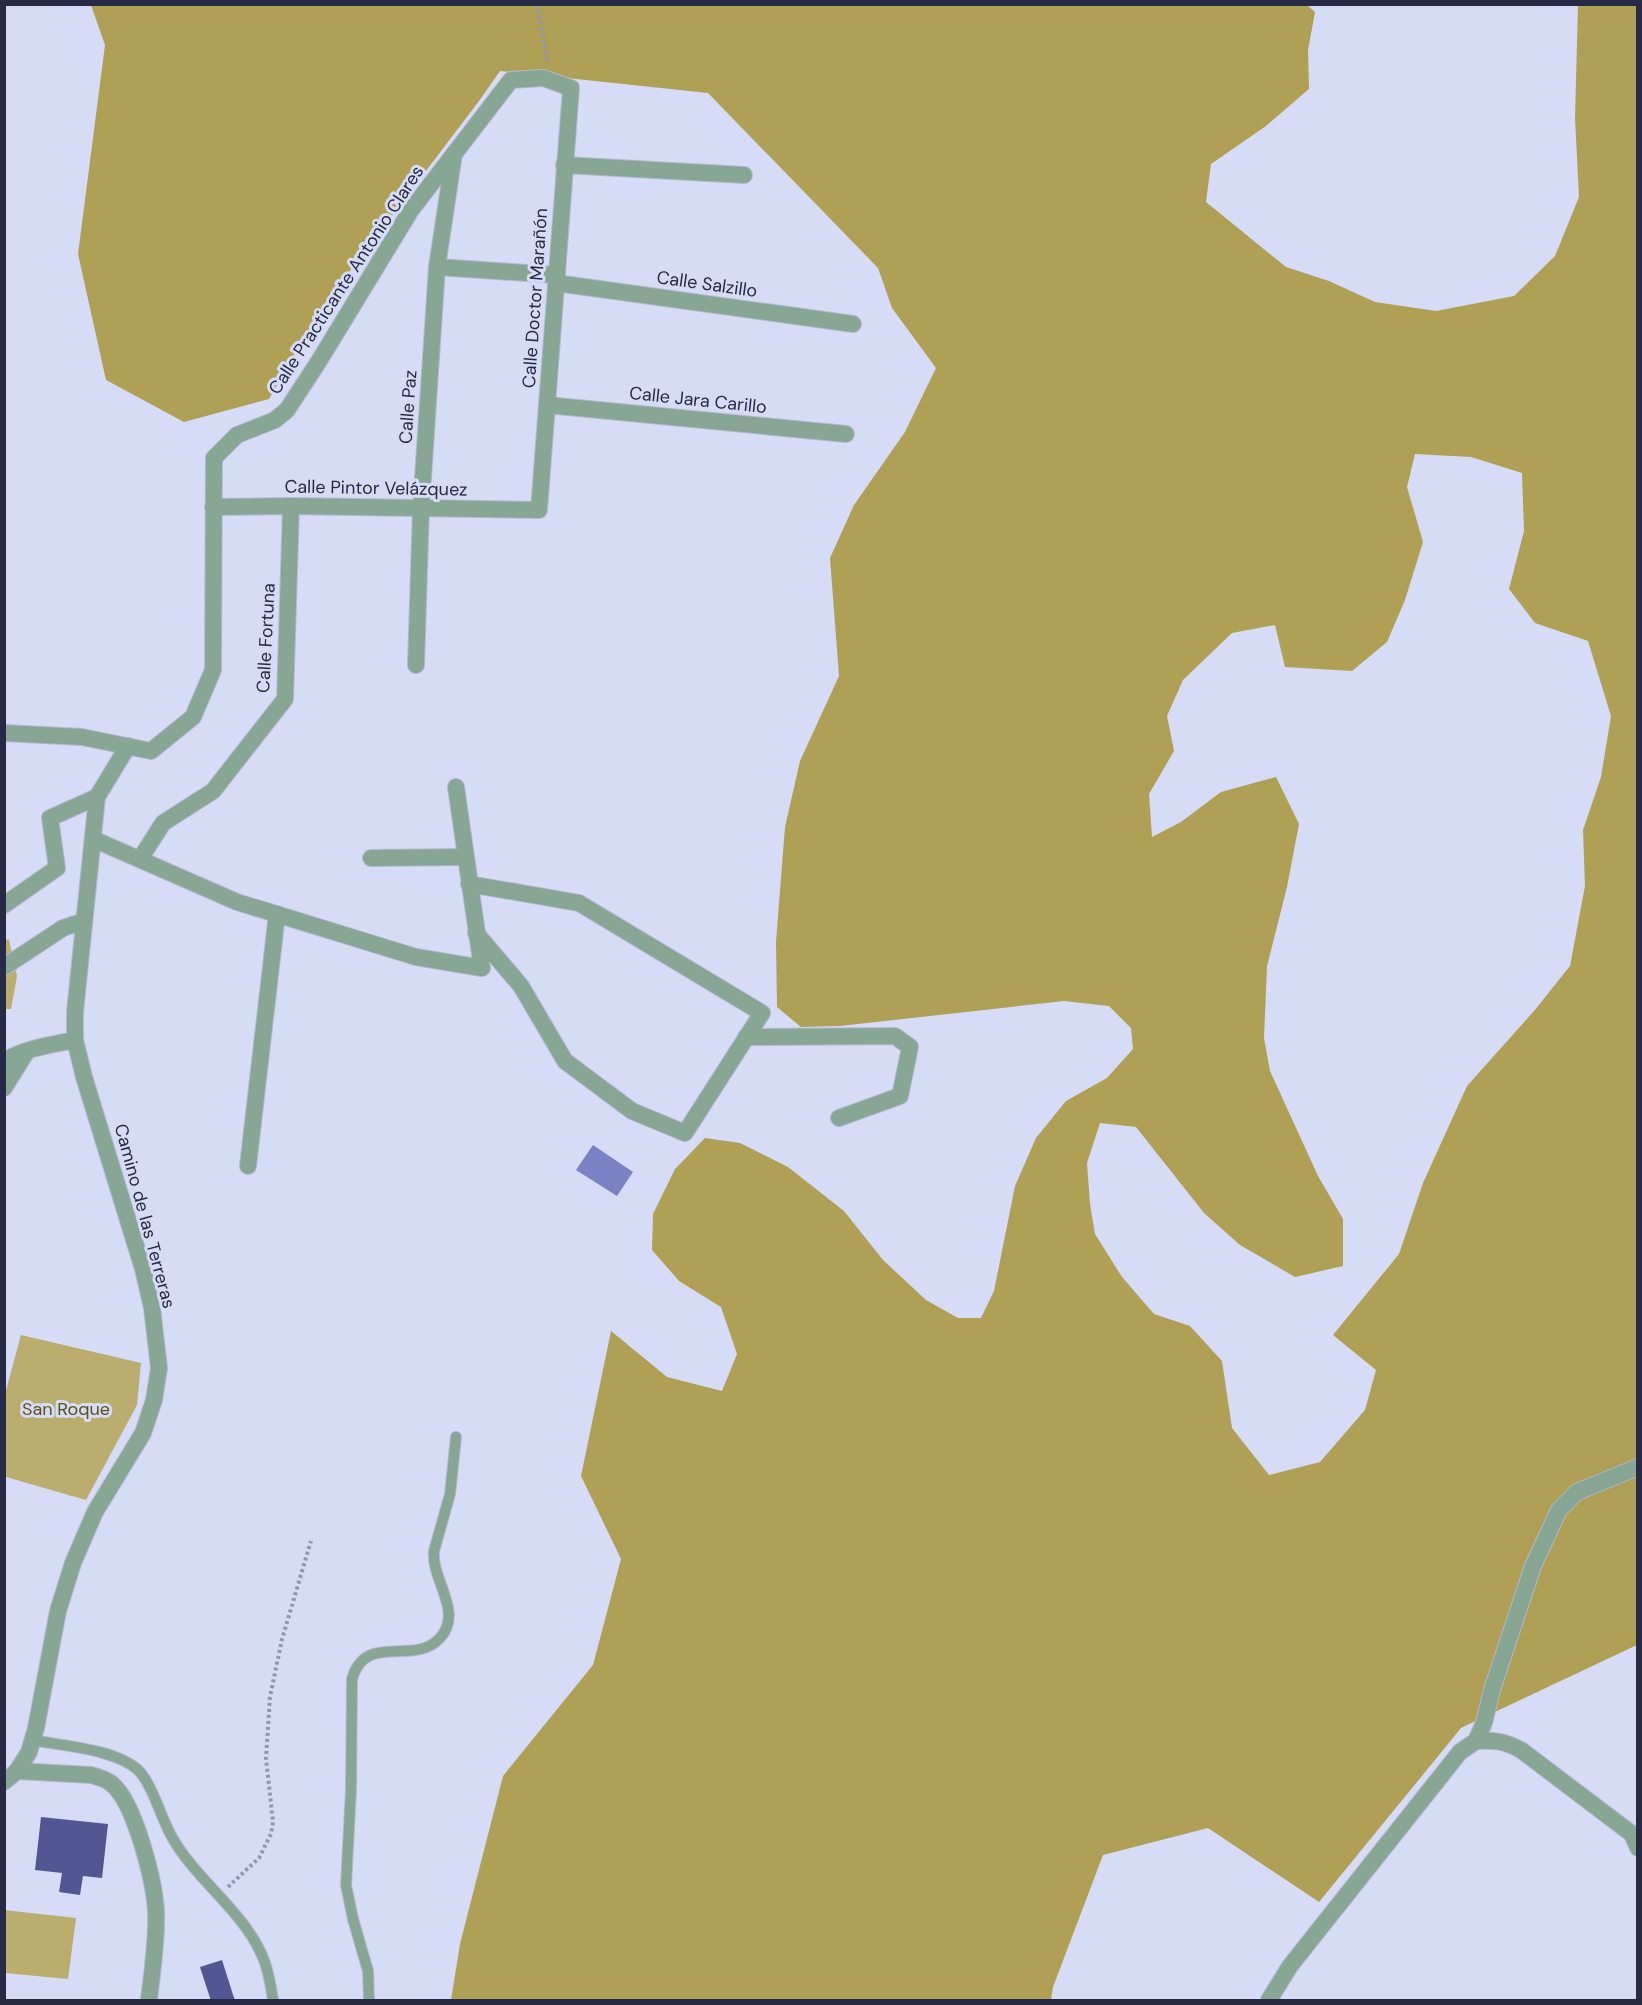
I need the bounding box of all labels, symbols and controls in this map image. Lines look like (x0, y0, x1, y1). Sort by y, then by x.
street label: Calle Practicante Antonio Clares (263, 161, 429, 399)
street label: Calle Doctor Marañón (517, 207, 553, 389)
street label: Calle Salzillo (655, 265, 759, 303)
street label: Calle Paz (393, 369, 423, 445)
street label: Calle Jara Carillo (628, 381, 768, 419)
street label: Calle Pintor Velázquez (284, 474, 468, 502)
street label: Calle Fortuna (251, 583, 281, 693)
street label: Camino de las Terreras (109, 1121, 181, 1311)
park label: San Roque (22, 1397, 110, 1421)

